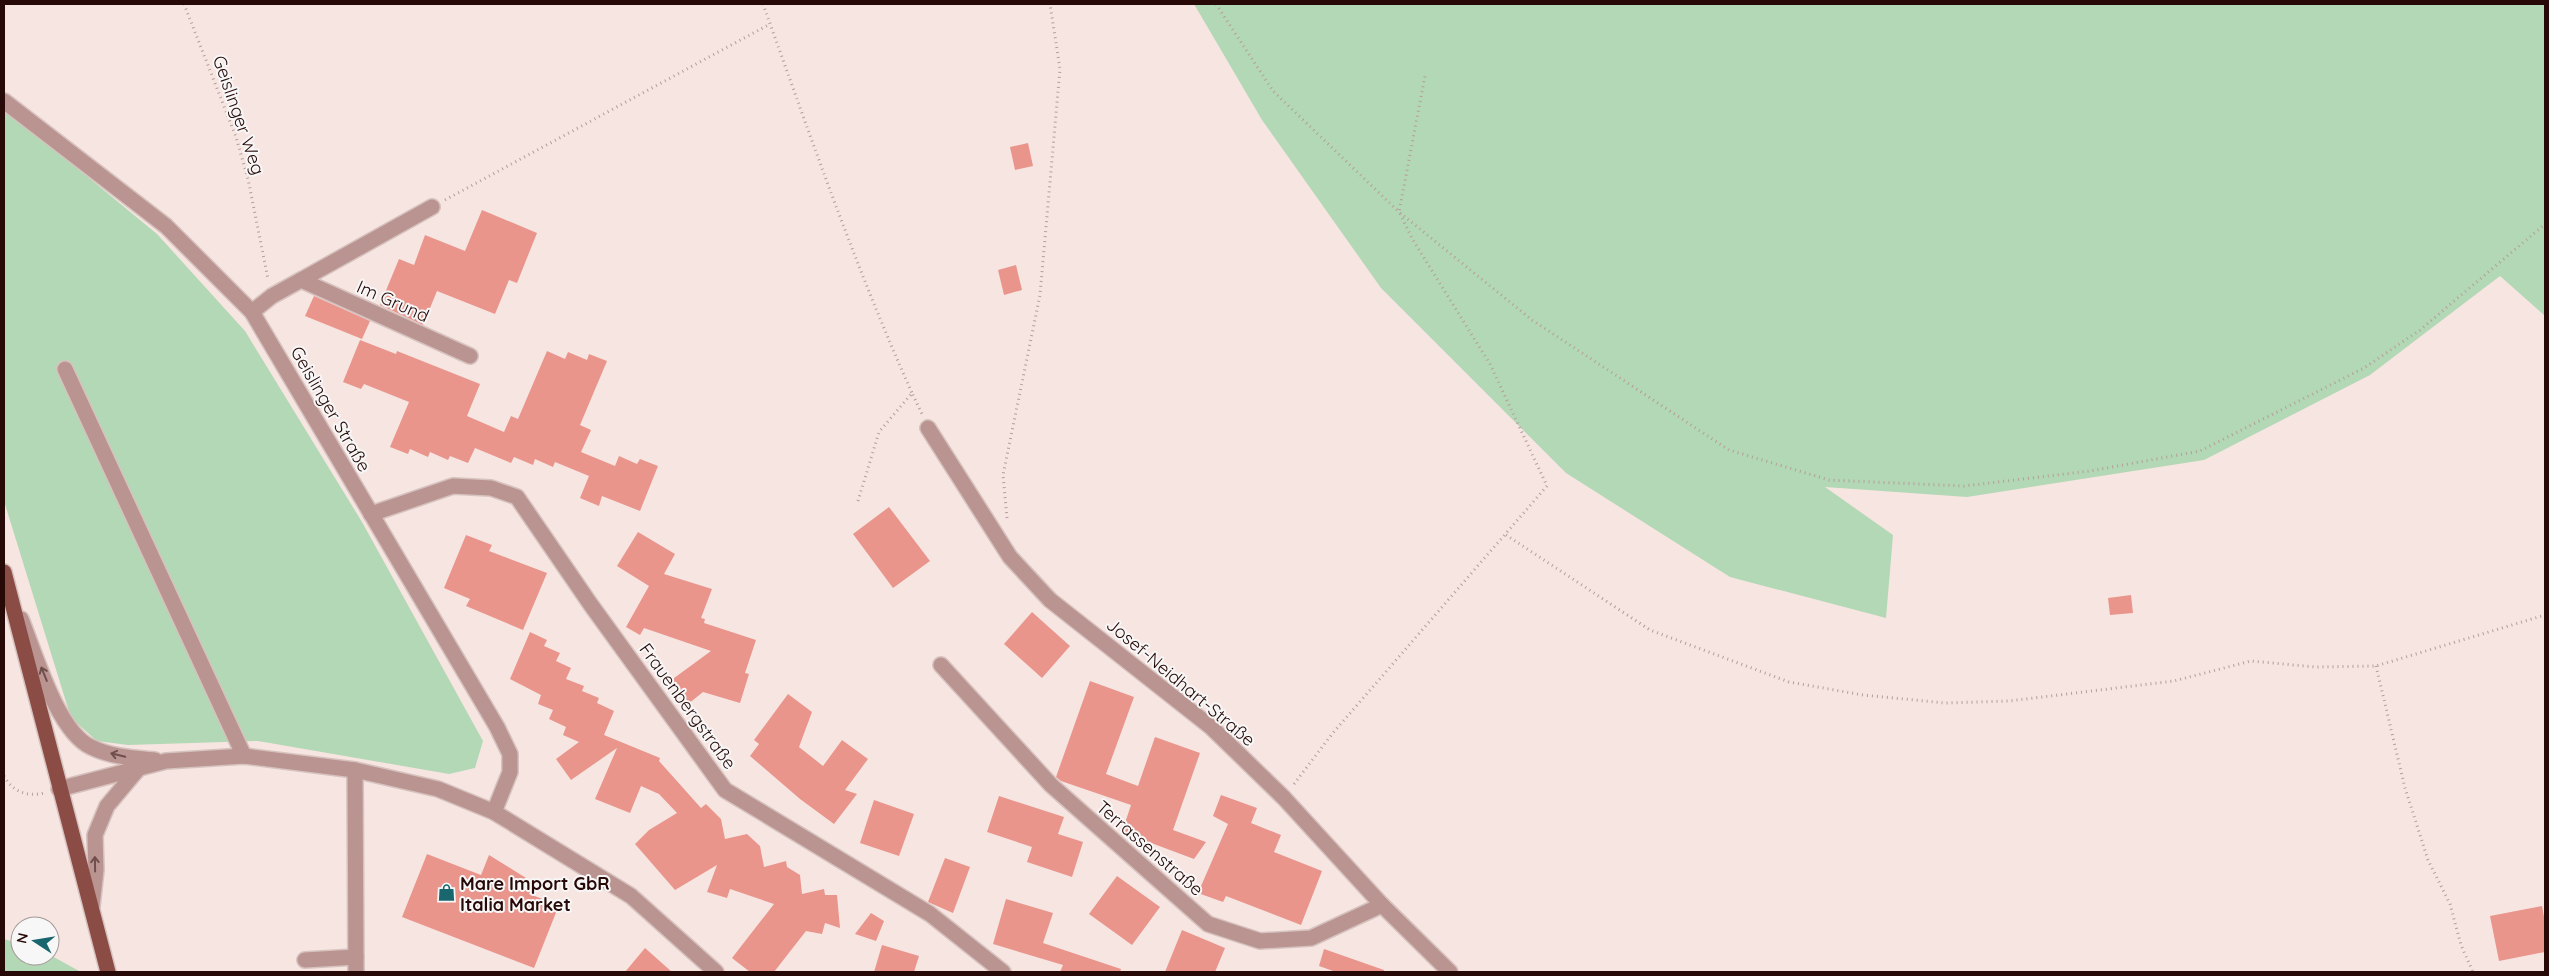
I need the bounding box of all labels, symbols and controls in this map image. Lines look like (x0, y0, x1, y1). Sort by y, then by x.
street label: Geislinger Weg (208, 52, 270, 178)
street label: Im Grund (353, 275, 433, 327)
street label: Geislinger Straße (286, 342, 376, 476)
street label: Josef-Neidhart-Straße (1102, 613, 1260, 751)
street label: Frauenbergstraße (635, 638, 741, 774)
one-way arrow (39, 667, 48, 682)
one-way arrow (110, 750, 126, 759)
street label: Terrassenstraße (1092, 795, 1208, 901)
one-way arrow (90, 856, 100, 872)
place label: Mare Import GbR Italia Market (460, 872, 610, 916)
shop icon: Mare Import GbR Italia Market (436, 883, 456, 903)
north arrow (10, 916, 60, 966)
text: N (12, 931, 32, 945)

